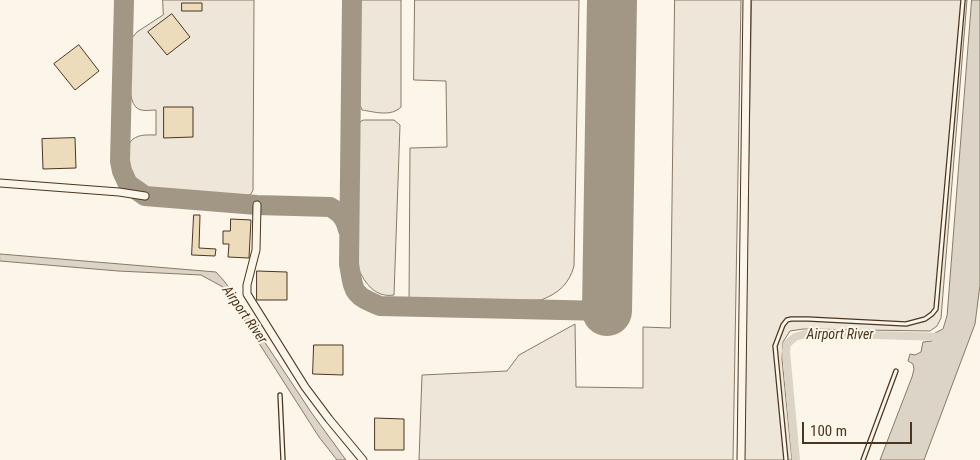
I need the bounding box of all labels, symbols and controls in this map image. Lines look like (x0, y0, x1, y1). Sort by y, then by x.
water label: Airport River (218, 283, 270, 347)
water label: Airport River (807, 327, 873, 343)
scale bar (805, 412, 915, 444)
text: 100 m (810, 422, 847, 440)

